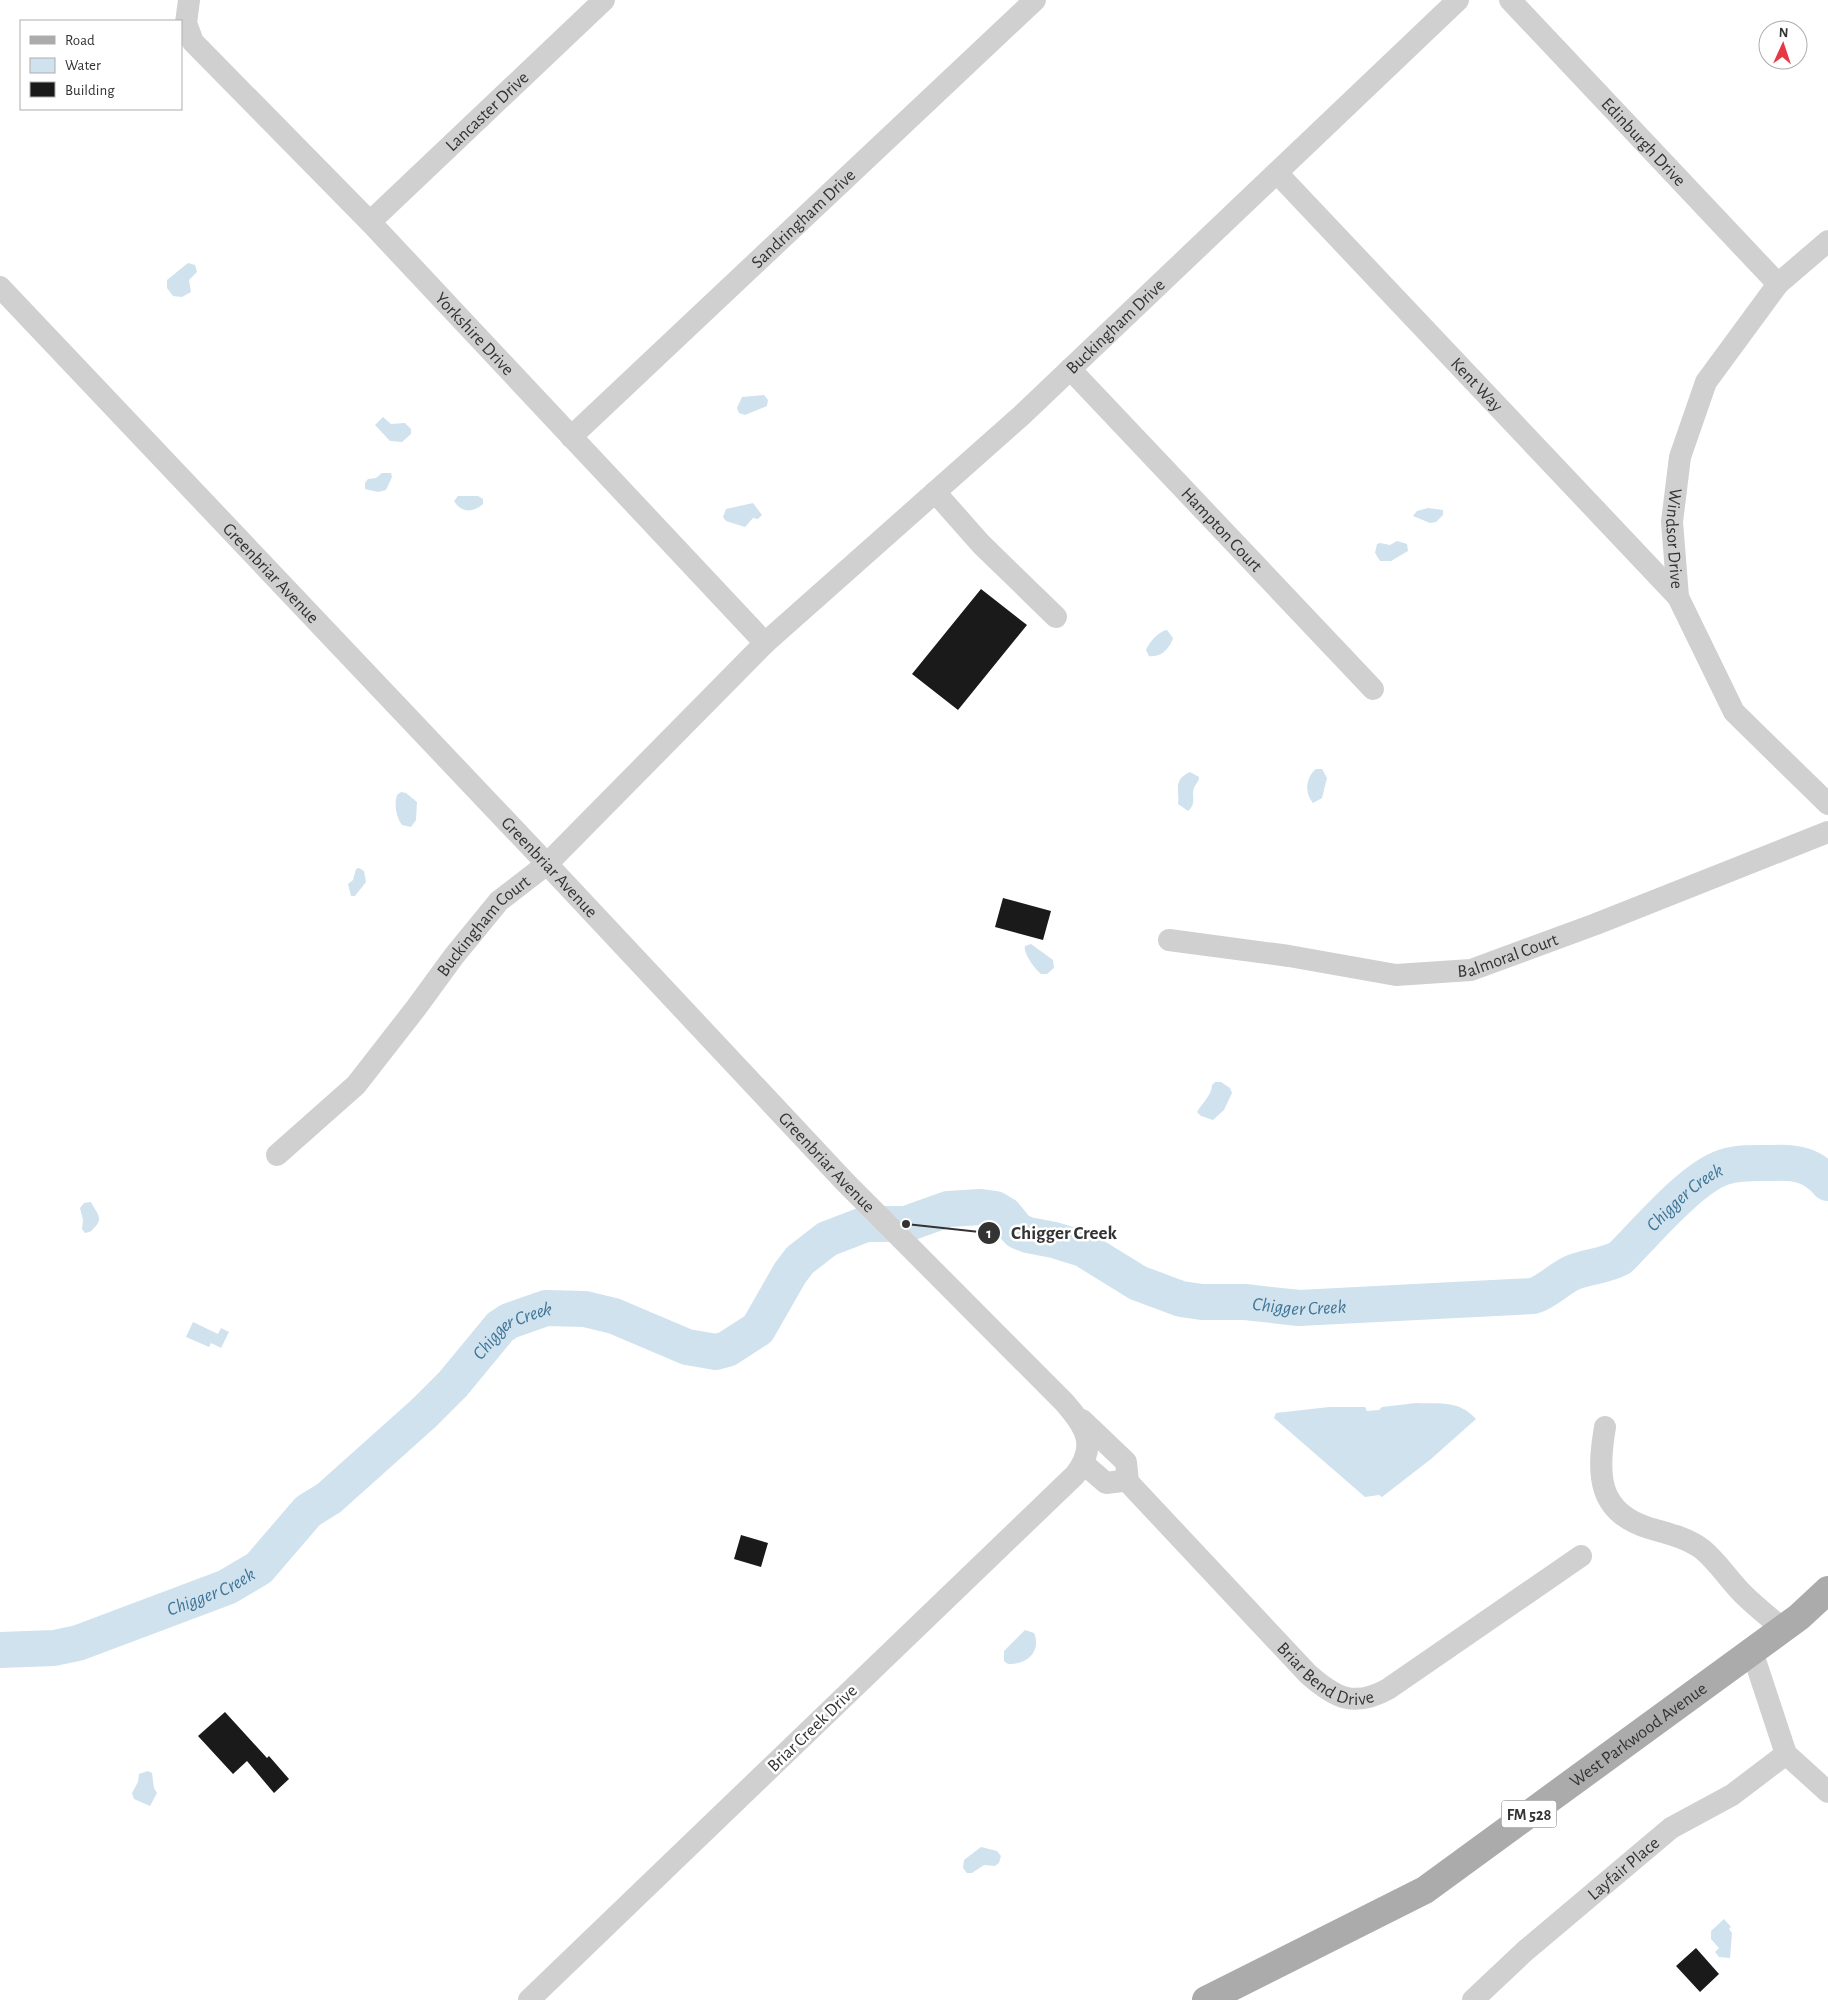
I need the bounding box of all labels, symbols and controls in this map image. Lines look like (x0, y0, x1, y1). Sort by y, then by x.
legend (20, 20, 182, 110)
north arrow (1758, 20, 1808, 70)
text: N (1778, 26, 1789, 40)
text: Road (65, 33, 95, 48)
text: Water (65, 58, 101, 73)
street label: Lancaster Drive (443, 69, 532, 155)
text: Building (65, 83, 115, 98)
street label: Edinburgh Drive (1597, 95, 1689, 190)
street label: Sandringham Drive (748, 166, 859, 272)
street label: Buckingham Drive (1063, 276, 1169, 378)
street label: Yorkshire Drive (431, 289, 517, 379)
street label: Kent Way (1447, 355, 1506, 416)
street label: Hampton Court (1177, 485, 1265, 576)
street label: Windsor Drive (1662, 487, 1685, 590)
street label: Greenbriar Avenue (219, 520, 322, 627)
street label: Greenbriar Avenue (497, 814, 600, 921)
street label: Buckingham Court (434, 872, 534, 980)
street label: Balmoral Court (1457, 931, 1561, 981)
street label: Greenbriar Avenue (775, 1109, 878, 1216)
water label: Chigger Creek (1643, 1161, 1726, 1235)
callout: Chigger Creek (976, 1216, 1127, 1250)
text: Chigger Creek (1011, 1224, 1117, 1243)
text: 1 (986, 1226, 992, 1241)
water label: Chigger Creek (1251, 1295, 1347, 1319)
water label: Chigger Creek (470, 1300, 552, 1363)
water label: Chigger Creek (165, 1565, 259, 1620)
street label: Briar Bend Drive (1273, 1639, 1376, 1709)
street label: West Parkwood Avenue (1567, 1679, 1711, 1791)
street label: Briar Creek Drive (765, 1682, 861, 1776)
road number: FM 528 (1502, 1800, 1556, 1828)
street label: Layfair Place (1585, 1834, 1663, 1904)

